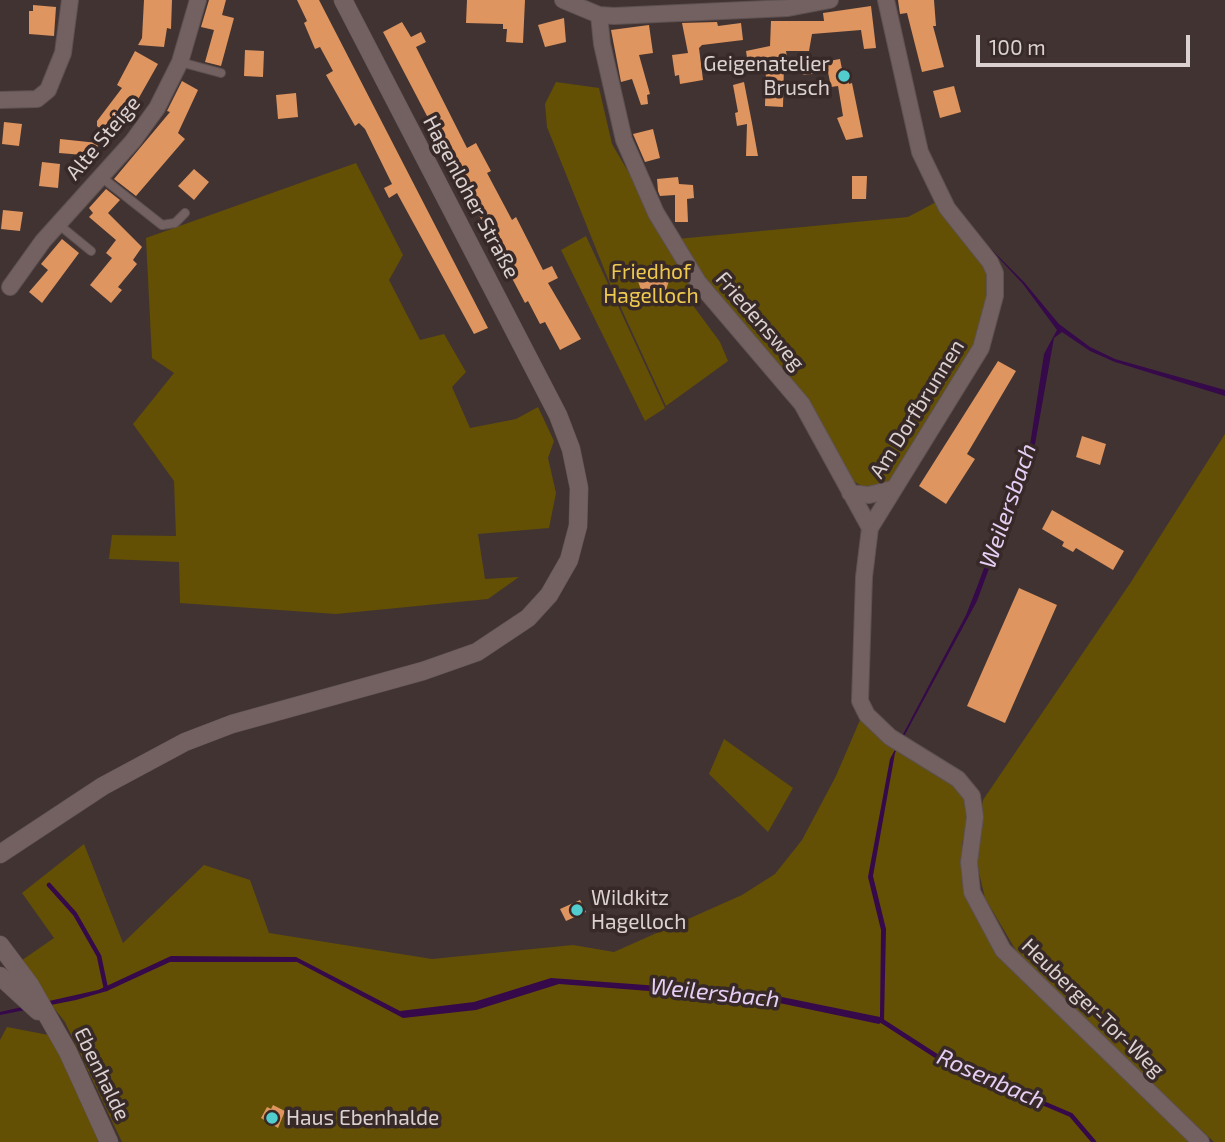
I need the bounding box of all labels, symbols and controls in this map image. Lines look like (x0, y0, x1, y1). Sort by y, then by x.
scale bar (980, 21, 1194, 65)
text: 100 m (989, 34, 1046, 59)
place label: Geigenatelier Brusch (703, 51, 830, 101)
marker: Geigenatelier Brusch (836, 68, 852, 84)
street label: Alte Steige (61, 91, 145, 185)
street label: Hagenloher Straße (418, 111, 524, 283)
park label: Friedhof Hagelloch (603, 259, 699, 309)
street label: Friedensweg (710, 267, 810, 375)
street label: Am Dorfbrunnen (864, 335, 970, 483)
water label: Weilersbach (974, 440, 1042, 572)
place label: Wildkitz Hagelloch (591, 885, 686, 935)
marker: Wildkitz Hagelloch (569, 902, 585, 918)
street label: Heuberger-Tor-Weg (1016, 933, 1170, 1083)
water label: Weilersbach (649, 972, 781, 1014)
street label: Ebenhalde (69, 1023, 135, 1125)
water label: Rosenbach (933, 1043, 1049, 1115)
place label: Haus Ebenhalde (286, 1105, 439, 1131)
marker: Haus Ebenhalde (264, 1110, 280, 1126)

